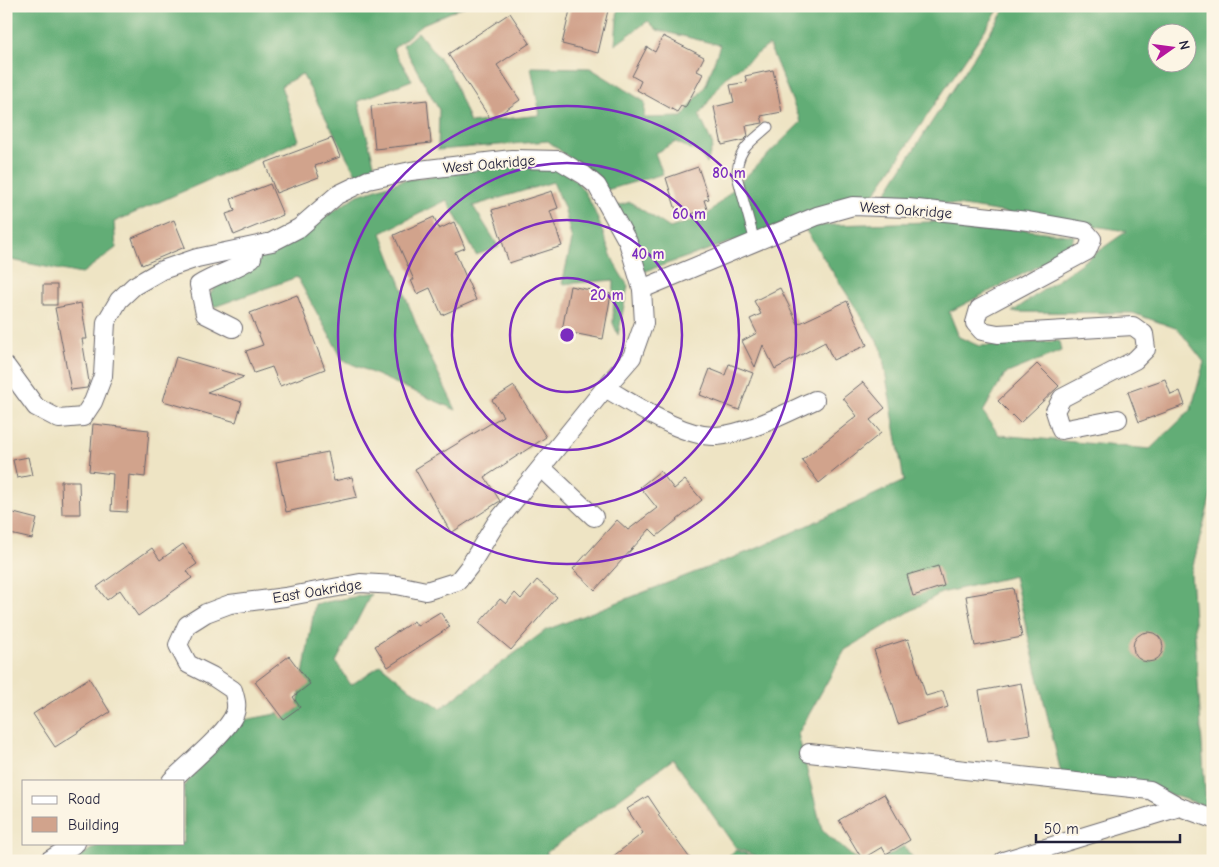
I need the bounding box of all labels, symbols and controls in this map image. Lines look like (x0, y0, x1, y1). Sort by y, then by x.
north arrow (1146, 22, 1196, 72)
text: N (1175, 38, 1193, 51)
street label: West Oakridge (442, 151, 536, 177)
text: 80 m (712, 164, 746, 182)
street label: West Oakridge (859, 198, 953, 222)
text: 60 m (672, 205, 706, 223)
text: 40 m (632, 245, 665, 263)
text: 20 m (590, 286, 624, 304)
centre of rings (558, 326, 576, 344)
street label: East Oakridge (271, 575, 363, 607)
legend (22, 780, 185, 844)
text: Road (68, 790, 100, 808)
scale bar (1036, 812, 1180, 844)
text: Building (68, 816, 119, 834)
text: 50 m (1044, 820, 1079, 838)

